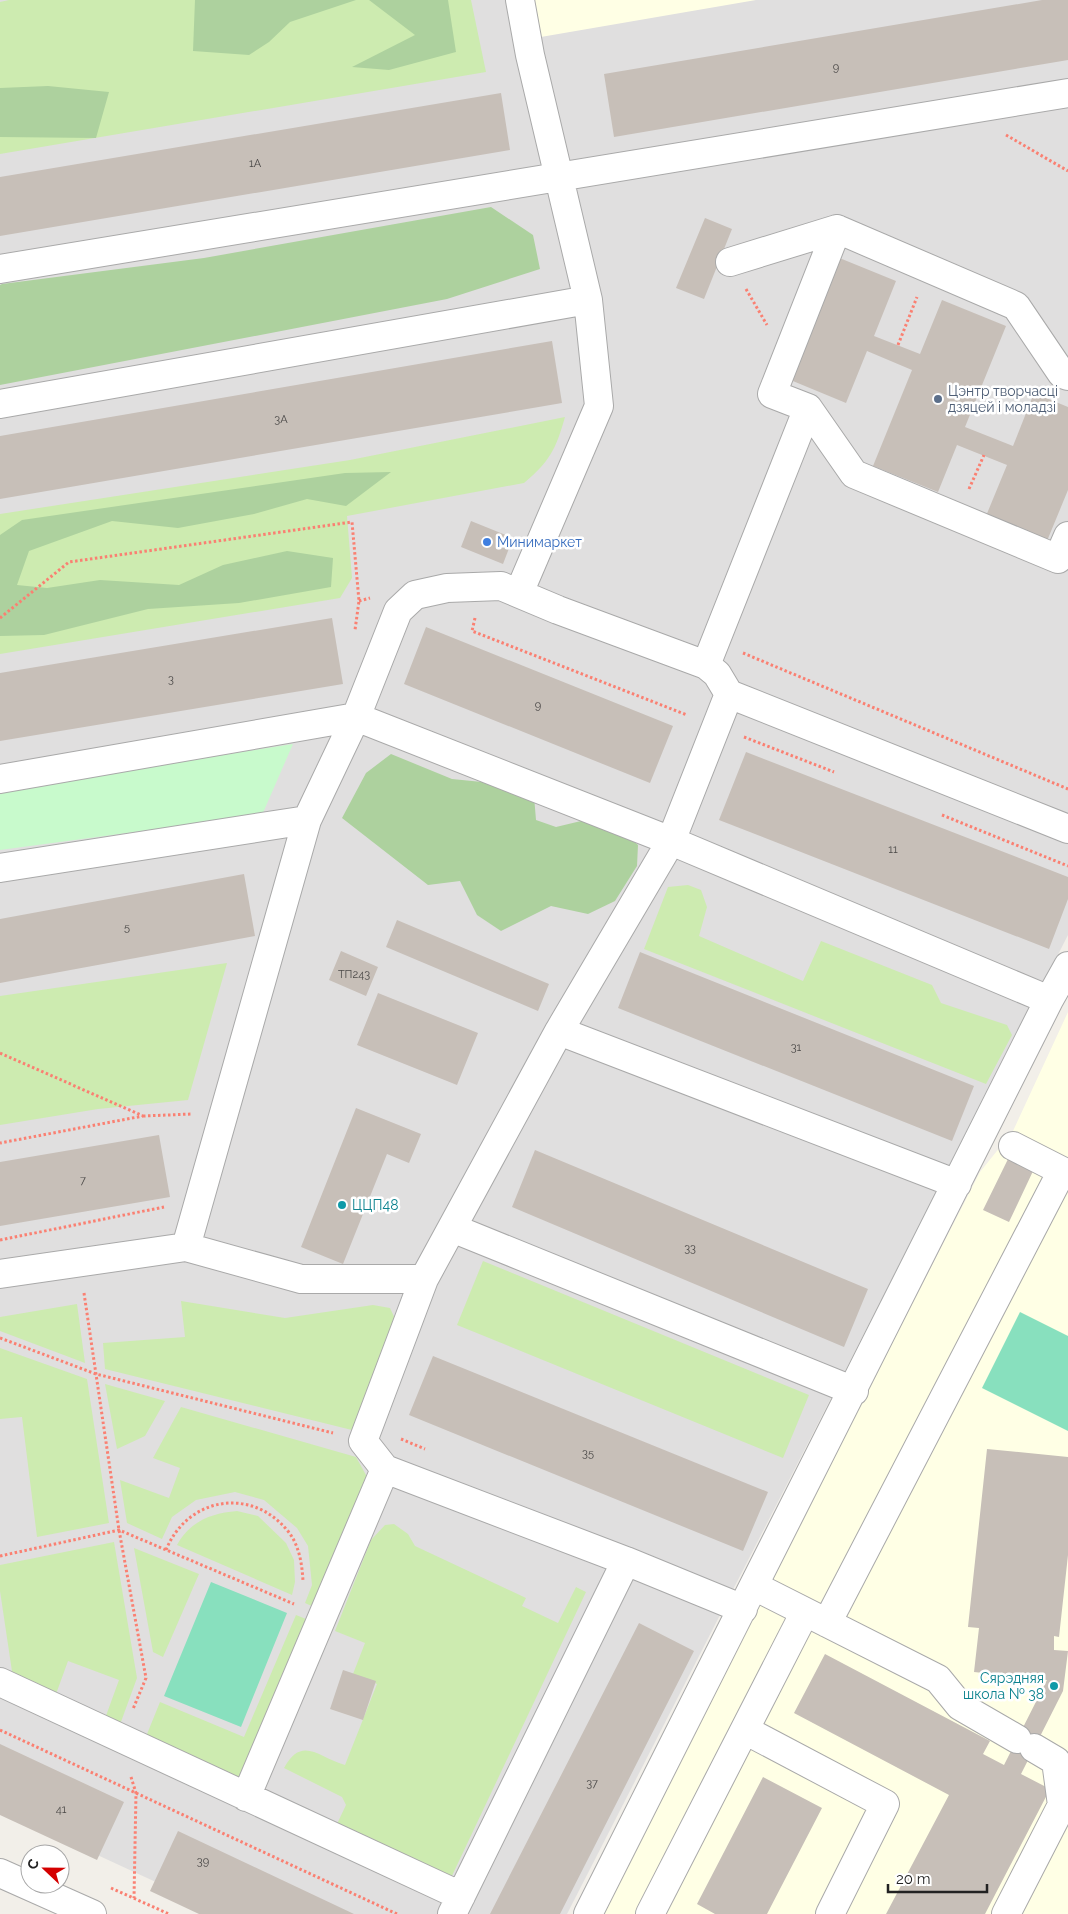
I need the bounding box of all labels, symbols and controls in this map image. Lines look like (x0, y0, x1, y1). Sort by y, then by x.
house number: 9 (833, 61, 839, 74)
house number: 1А (249, 157, 262, 170)
place label: Цэнтр творчасці дзяцей і моладзі (948, 383, 1058, 415)
marker: Цэнтр творчасці дзяцей і моладзі (932, 393, 944, 405)
house number: 3А (274, 413, 288, 426)
place label: Минимаркет (497, 534, 582, 550)
marker: Минимаркет (481, 536, 493, 548)
house number: 3 (168, 673, 174, 686)
house number: 9 (535, 699, 541, 712)
house number: 11 (888, 843, 898, 856)
house number: 5 (124, 921, 130, 934)
house number: ТП243 (338, 968, 370, 981)
house number: 31 (791, 1041, 802, 1054)
house number: 7 (80, 1174, 86, 1187)
place label: ЦЦП48 (352, 1197, 398, 1213)
marker: ЦЦП48 (336, 1199, 348, 1211)
house number: 33 (684, 1242, 696, 1255)
house number: 35 (582, 1447, 594, 1460)
place label: Сярэдняя школа № 38 (963, 1670, 1044, 1702)
marker: Сярэдняя школа № 38 (1048, 1680, 1060, 1692)
house number: 37 (586, 1777, 598, 1790)
house number: 41 (56, 1803, 67, 1816)
north arrow (20, 1844, 70, 1894)
house number: 39 (197, 1855, 209, 1868)
text: С (24, 1856, 42, 1872)
scale bar (888, 1862, 987, 1894)
text: 20 m (896, 1870, 931, 1888)

